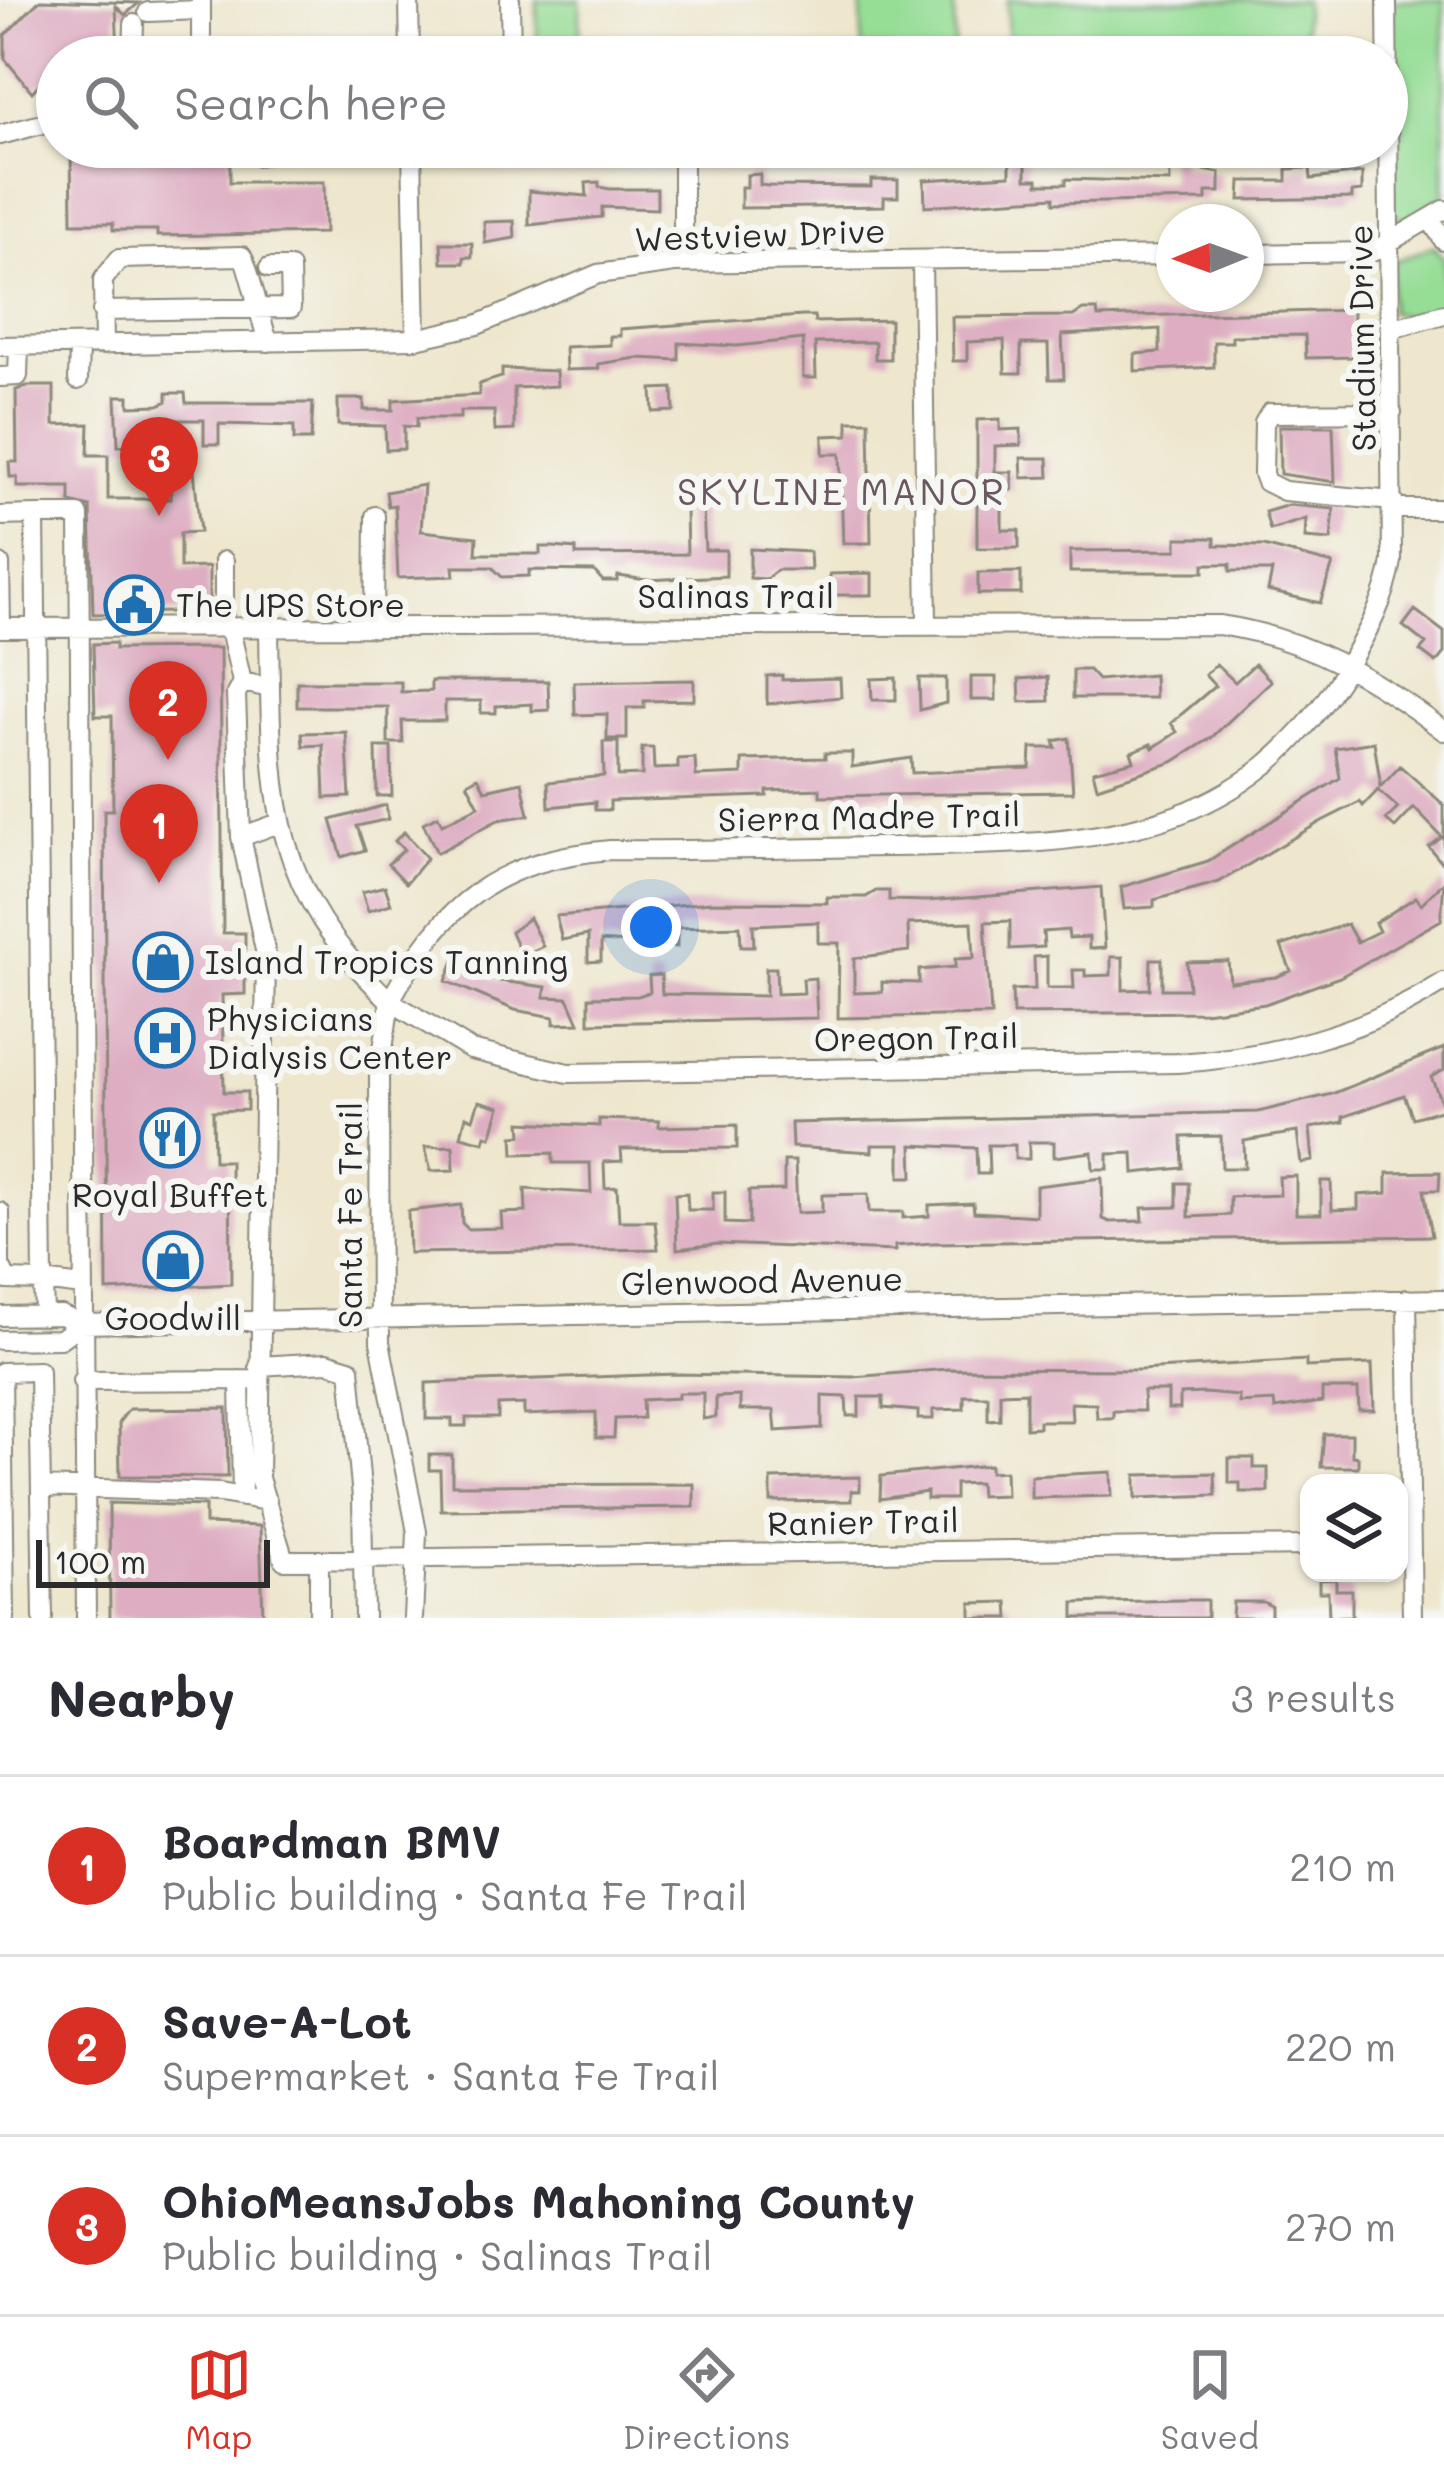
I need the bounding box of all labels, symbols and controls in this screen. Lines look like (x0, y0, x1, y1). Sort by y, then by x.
search box (36, 36, 1408, 168)
icon: search (78, 69, 144, 135)
text: Search here (174, 73, 448, 131)
north arrow (1156, 204, 1264, 312)
street label: Westview Drive (634, 208, 886, 259)
street label: Stadium Drive (1337, 224, 1384, 452)
pin: 3 (120, 417, 198, 516)
district label: SKYLINE MANOR (677, 467, 1007, 514)
street label: Salinas Trail (638, 573, 834, 616)
public building icon: The UPS Store (103, 574, 165, 636)
place label: The UPS Store (176, 582, 405, 625)
pin: 2 (129, 661, 207, 760)
pin: 1 (120, 784, 198, 883)
street label: Sierra Madre Trail (717, 791, 1021, 840)
your location (621, 897, 681, 957)
shop icon: Island Tropics Tanning (132, 931, 194, 993)
place label: Island Tropics Tanning (205, 939, 568, 982)
place label: Physicians Dialysis Center (207, 996, 452, 1078)
hospital icon: Physicians Dialysis Center (134, 1007, 196, 1069)
street label: Oregon Trail (813, 1013, 1019, 1060)
street label: Santa Fe Trail (327, 1102, 370, 1328)
restaurant icon: Royal Buffet (139, 1107, 201, 1169)
place label: Royal Buffet (72, 1172, 268, 1216)
shop icon: Goodwill (142, 1230, 204, 1292)
street label: Glenwood Avenue (621, 1256, 903, 1303)
place label: Goodwill (105, 1295, 241, 1338)
map controls (1300, 1474, 1408, 1582)
button: layers (1300, 1474, 1408, 1582)
street label: Ranier Trail (767, 1497, 959, 1544)
scale bar (36, 1534, 270, 1587)
text: 100 m (54, 1539, 146, 1582)
text: Nearby (48, 1663, 235, 1730)
text: 3 results (1231, 1671, 1396, 1722)
text: Boardman BMV (162, 1811, 501, 1869)
text: 1 (78, 1840, 96, 1891)
text: 210 m (1289, 1840, 1396, 1891)
text: Public building · Santa Fe Trail (162, 1869, 747, 1920)
text: Save-A-Lot (162, 1991, 412, 2049)
text: 2 (76, 2020, 98, 2071)
text: 220 m (1285, 2020, 1396, 2071)
text: Supermarket · Santa Fe Trail (162, 2049, 720, 2100)
text: OhioMeansJobs Mahoning County (162, 2171, 915, 2229)
text: 3 (75, 2200, 99, 2251)
text: 270 m (1285, 2200, 1396, 2251)
text: Public building · Salinas Trail (162, 2229, 713, 2280)
tab: Map (185, 2342, 252, 2457)
tab: Directions (623, 2342, 790, 2457)
tab: Saved (1161, 2342, 1259, 2457)

